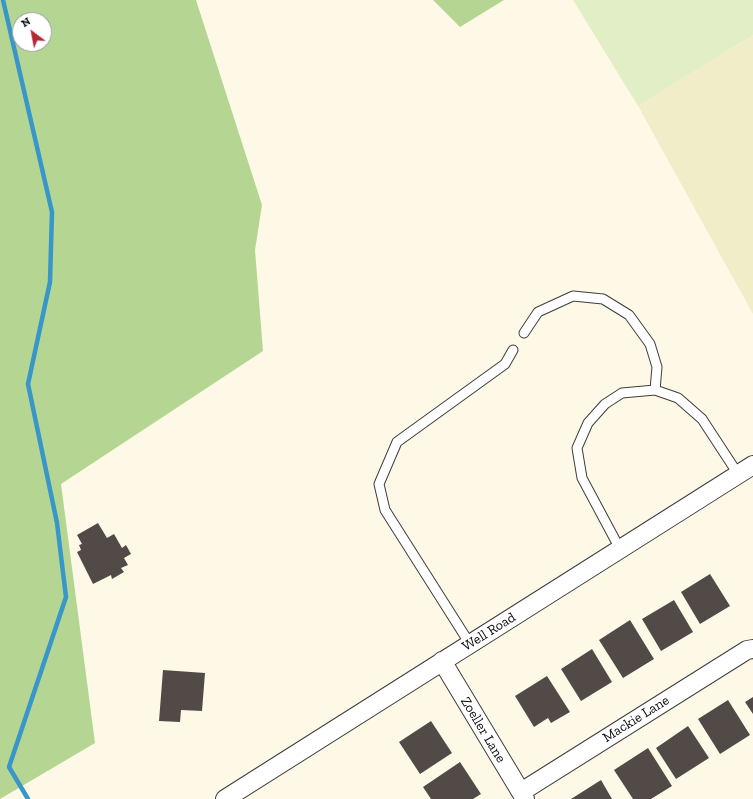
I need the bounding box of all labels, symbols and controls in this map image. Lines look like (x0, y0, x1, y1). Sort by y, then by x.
north arrow (12, 12, 52, 52)
text: N (19, 15, 33, 30)
street label: Well Road (459, 609, 519, 655)
street label: Mackie Lane (600, 692, 672, 746)
street label: Zoeller Lane (457, 694, 509, 766)

